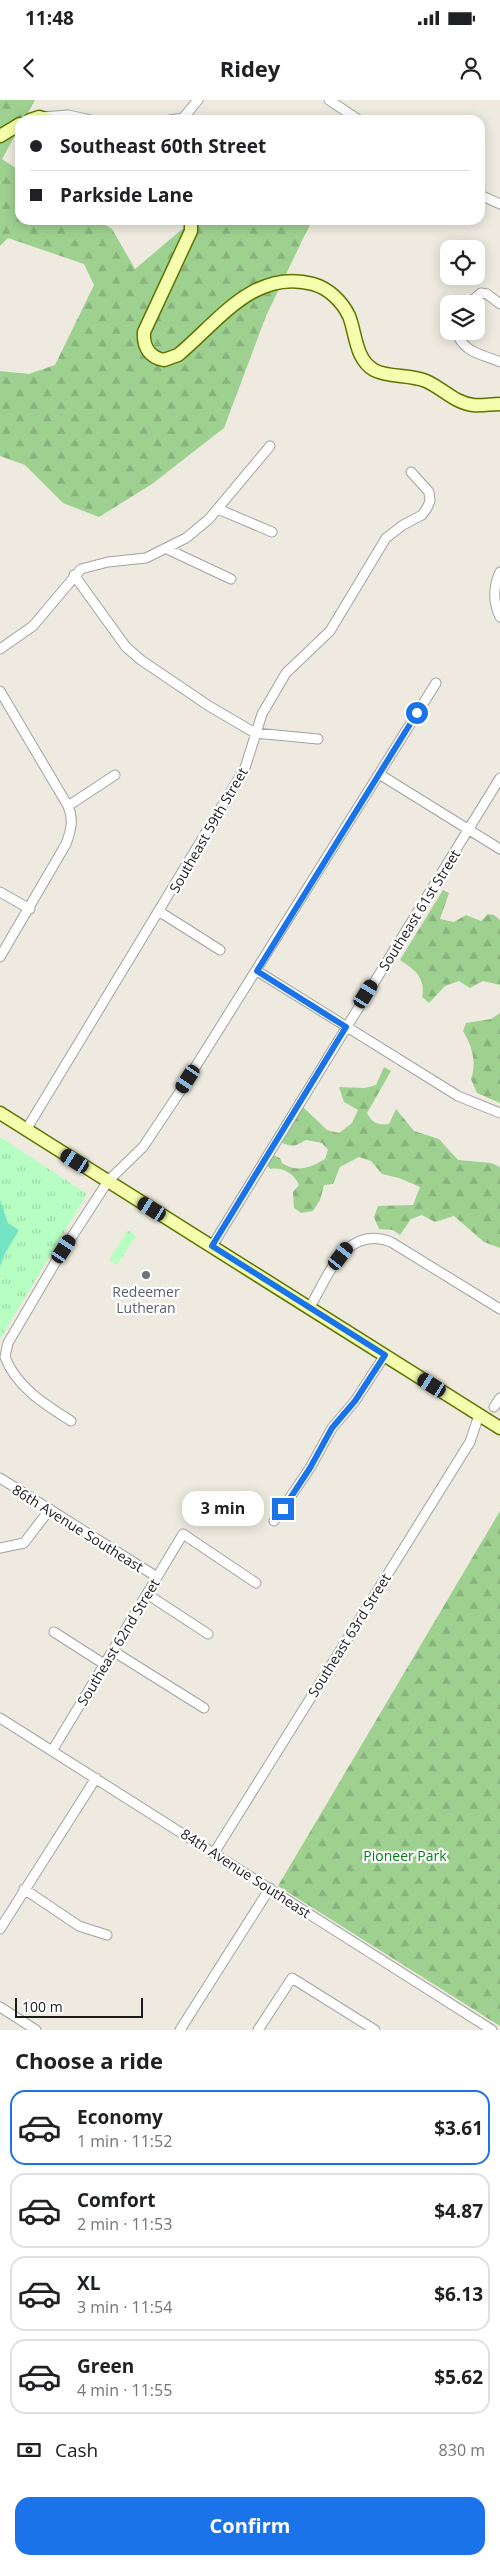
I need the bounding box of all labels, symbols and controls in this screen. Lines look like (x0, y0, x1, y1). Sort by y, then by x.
text: 11:48 (25, 5, 74, 31)
text: Ridey (220, 53, 280, 83)
icon: back (15, 54, 43, 82)
icon: person (457, 54, 485, 82)
text: Southeast 60th Street (60, 133, 266, 159)
text: Parkside Lane (60, 182, 193, 208)
map controls (440, 240, 485, 340)
button: locate (440, 240, 485, 285)
button: layers (440, 295, 485, 340)
route start (406, 702, 428, 724)
street label: Southeast 59th Street (164, 764, 252, 896)
street label: Southeast 61st Street (374, 846, 464, 974)
car (351, 977, 380, 1011)
car (173, 1062, 202, 1096)
car (58, 1147, 91, 1175)
car (135, 1195, 168, 1223)
car (49, 1232, 78, 1266)
car (325, 1240, 356, 1272)
marker: Redeemer Lutheran (140, 1269, 152, 1281)
place label: Redeemer Lutheran (112, 1282, 180, 1317)
car (415, 1371, 448, 1399)
street label: 86th Avenue Southeast (9, 1480, 147, 1576)
callout: 3 min (183, 1492, 266, 1526)
text: 3 min (201, 1497, 245, 1519)
route end (272, 1498, 294, 1520)
street label: Southeast 63rd Street (303, 1570, 395, 1700)
street label: Southeast 62nd Street (72, 1575, 164, 1709)
street label: 84th Avenue Southeast (177, 1824, 315, 1922)
park label: Pioneer Park (363, 1846, 447, 1865)
scale bar (15, 1995, 142, 2018)
text: 100 m (22, 1997, 63, 2016)
text: Choose a ride (15, 2045, 163, 2075)
text: Economy (77, 2104, 163, 2130)
icon: car (17, 2105, 62, 2150)
text: $3.61 (434, 2115, 483, 2141)
text: 1 min · 11:52 (77, 2130, 172, 2152)
text: Comfort (77, 2187, 156, 2213)
icon: car (17, 2188, 62, 2233)
text: $4.87 (434, 2198, 483, 2224)
text: 2 min · 11:53 (77, 2213, 172, 2235)
text: XL (77, 2270, 100, 2296)
icon: car (17, 2271, 62, 2316)
text: $6.13 (434, 2281, 483, 2307)
text: 3 min · 11:54 (77, 2296, 172, 2318)
text: Green (77, 2353, 134, 2379)
icon: car (17, 2354, 62, 2399)
text: $5.62 (434, 2364, 483, 2390)
text: 4 min · 11:55 (77, 2379, 172, 2401)
icon: cash (15, 2436, 43, 2464)
text: Cash (55, 2437, 98, 2463)
text: 830 m (439, 2439, 485, 2461)
button: Confirm (15, 2497, 485, 2555)

